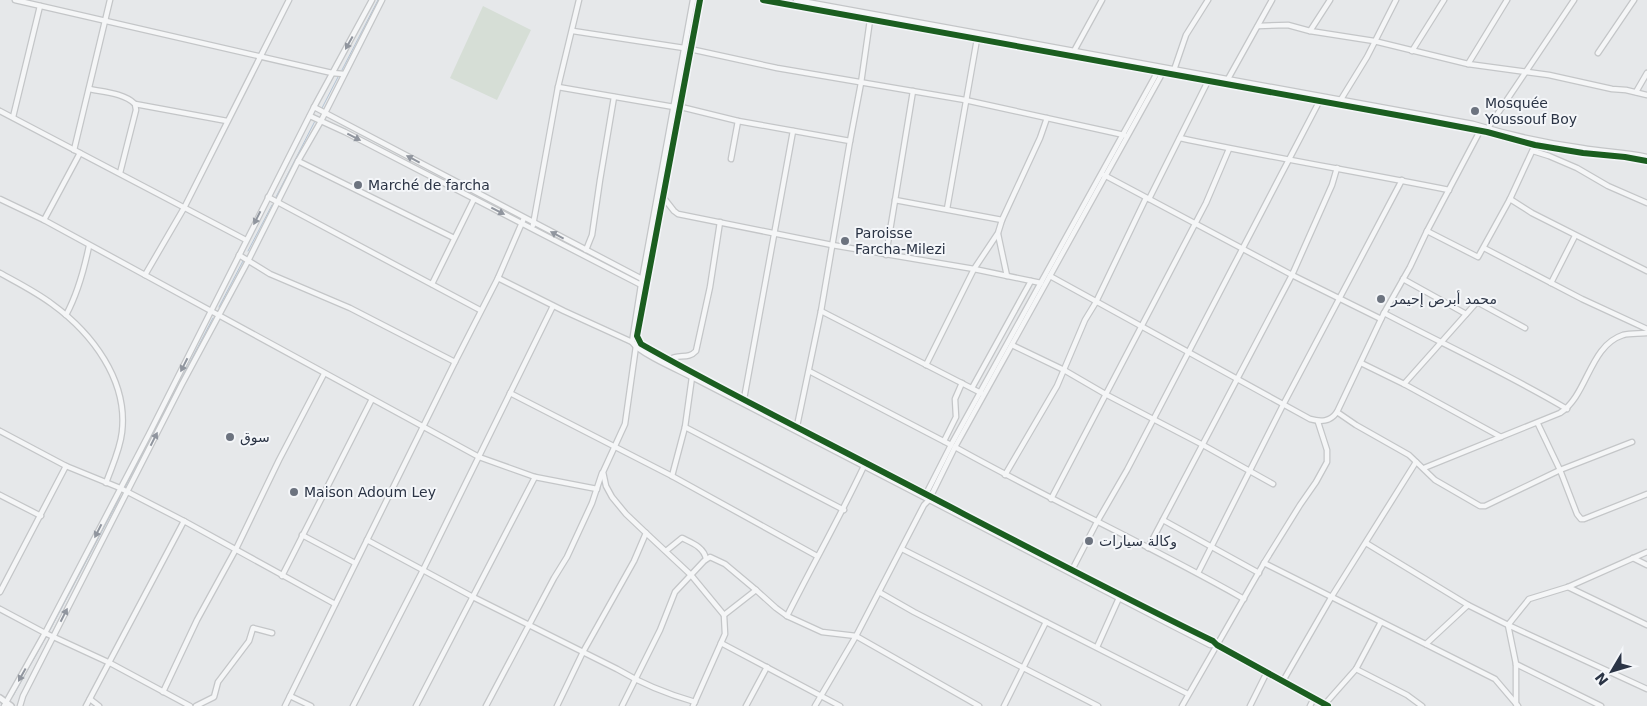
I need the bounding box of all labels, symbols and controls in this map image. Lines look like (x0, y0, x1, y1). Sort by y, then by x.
one-way arrow (345, 36, 354, 50)
place label: Mosquée Youssouf Boy (1484, 95, 1577, 127)
marker: Mosquée Youssouf Boy (1469, 105, 1481, 117)
one-way arrow (347, 133, 361, 141)
one-way arrow (406, 155, 420, 163)
place label: Marché de farcha (368, 177, 490, 193)
marker: Marché de farcha (352, 179, 364, 191)
one-way arrow (491, 207, 506, 215)
one-way arrow (253, 211, 261, 225)
place label: Paroisse Farcha-Milezi (855, 225, 946, 257)
one-way arrow (550, 231, 564, 239)
marker: Paroisse Farcha-Milezi (839, 235, 851, 247)
place label: محمد أبرص إحيمر (1390, 290, 1497, 308)
marker: محمد أبرص إحيمر (1375, 293, 1387, 305)
one-way arrow (180, 358, 188, 372)
place label: سوق (240, 429, 270, 446)
marker: سوق (224, 431, 236, 443)
one-way arrow (150, 432, 158, 446)
place label: Maison Adoum Ley (304, 484, 436, 500)
marker: Maison Adoum Ley (288, 486, 300, 498)
one-way arrow (94, 524, 102, 538)
place label: وكالة سيارات (1099, 533, 1177, 550)
marker: وكالة سيارات (1083, 535, 1095, 547)
one-way arrow (60, 608, 68, 622)
north arrow (1587, 646, 1637, 696)
one-way arrow (18, 667, 26, 682)
text: N (1592, 669, 1612, 689)

